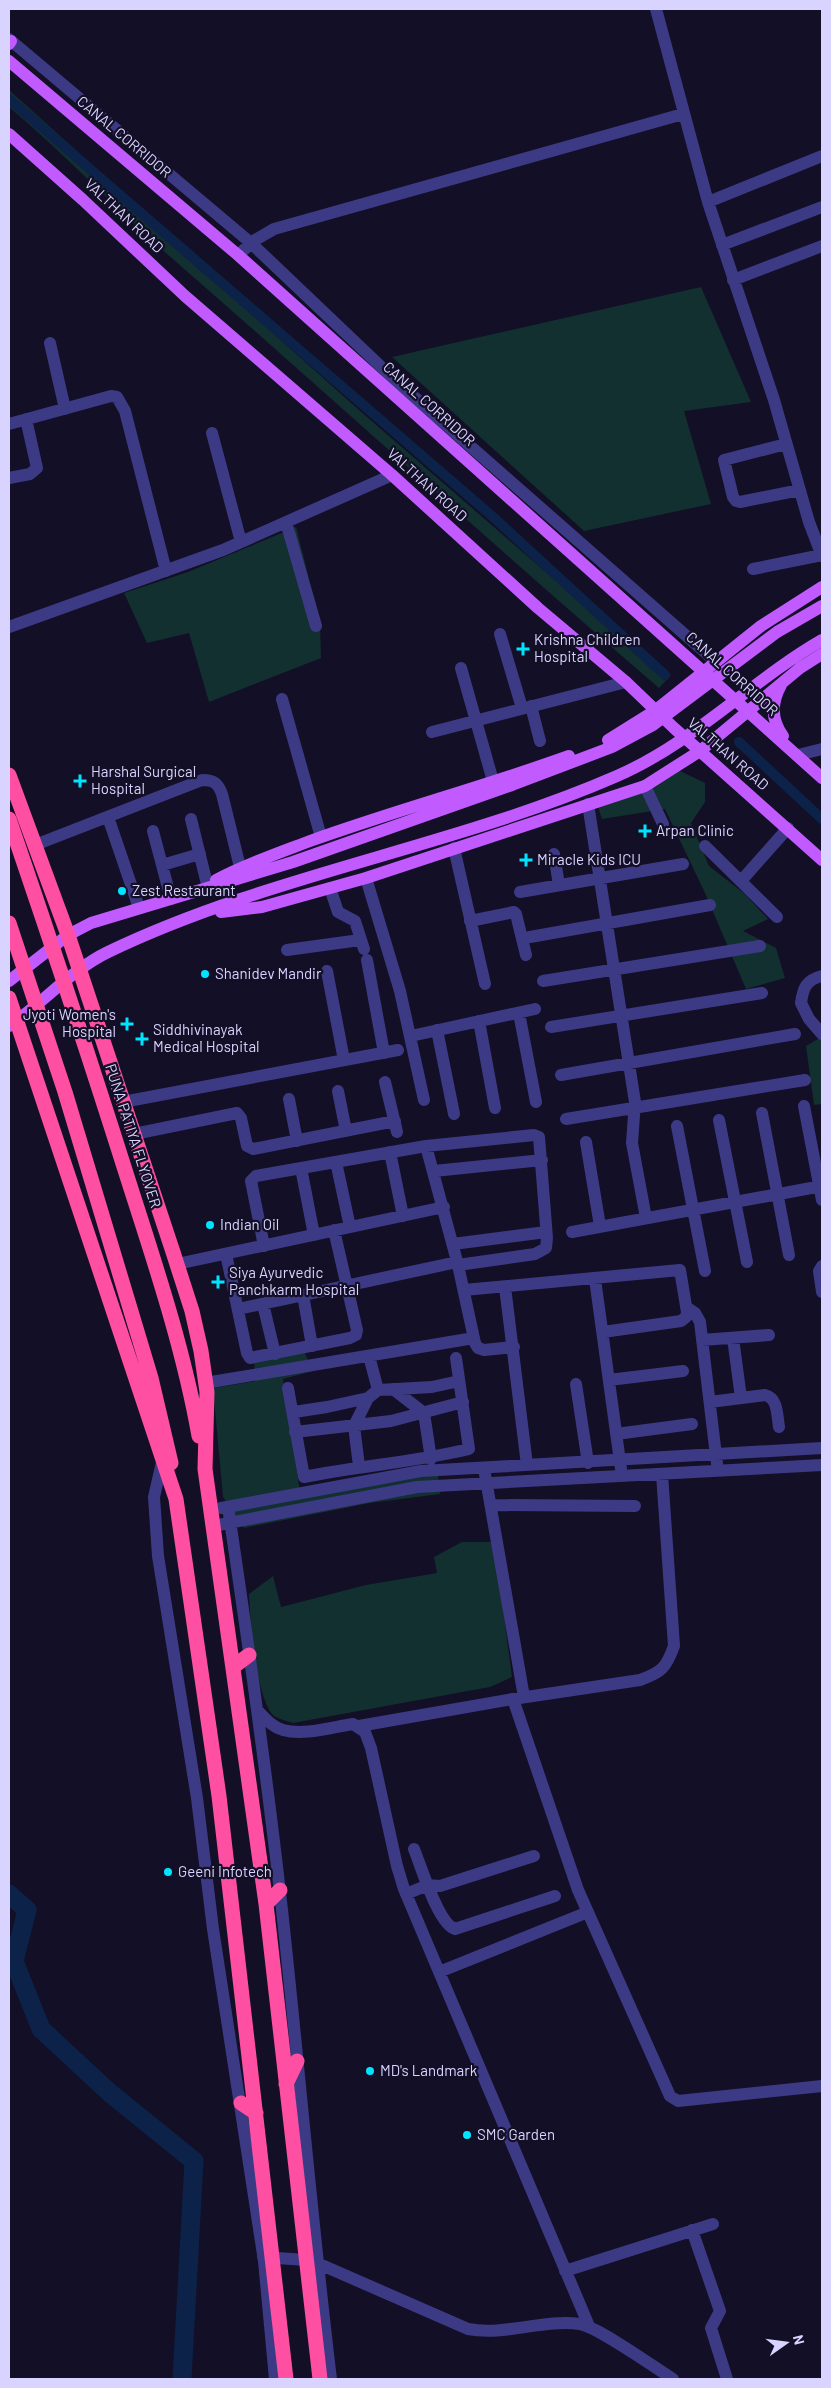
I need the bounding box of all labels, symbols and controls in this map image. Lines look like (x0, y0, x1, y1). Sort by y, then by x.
street label: CANAL CORRIDOR (74, 92, 175, 181)
street label: VALTHAN ROAD (82, 174, 168, 256)
street label: CANAL CORRIDOR (380, 357, 479, 449)
street label: VALTHAN ROAD (384, 444, 471, 525)
street label: CANAL CORRIDOR (683, 627, 782, 719)
place label: Krishna Children Hospital (534, 630, 641, 665)
marker: Krishna Children Hospital (516, 642, 530, 656)
street label: VALTHAN ROAD (685, 713, 773, 793)
place label: Harshal Surgical Hospital (91, 762, 196, 797)
marker: Harshal Surgical Hospital (73, 774, 87, 788)
place label: Arpan Clinic (656, 821, 734, 839)
marker: Arpan Clinic (638, 824, 652, 838)
place label: Miracle Kids ICU (537, 850, 641, 868)
marker: Miracle Kids ICU (519, 853, 533, 867)
place label: Zest Restaurant (132, 881, 236, 899)
marker: Zest Restaurant (116, 885, 128, 897)
place label: Shanidev Mandir (215, 964, 322, 982)
marker: Shanidev Mandir (199, 968, 211, 980)
place label: Jyoti Women's Hospital (23, 1005, 116, 1040)
marker: Jyoti Women's Hospital (120, 1017, 134, 1031)
place label: Siddhivinayak Medical Hospital (153, 1020, 260, 1055)
marker: Siddhivinayak Medical Hospital (135, 1032, 149, 1046)
street label: PUNA PATIYA FLYOVER (102, 1061, 166, 1210)
place label: Indian Oil (220, 1215, 279, 1233)
marker: Indian Oil (204, 1219, 216, 1231)
place label: Siya Ayurvedic Panchkarm Hospital (229, 1263, 359, 1298)
marker: Siya Ayurvedic Panchkarm Hospital (211, 1275, 225, 1289)
place label: Geeni Infotech (178, 1862, 272, 1880)
marker: Geeni Infotech (162, 1866, 174, 1878)
place label: MD's Landmark (380, 2061, 478, 2079)
marker: MD's Landmark (364, 2065, 376, 2077)
place label: SMC Garden (477, 2125, 555, 2143)
marker: SMC Garden (461, 2129, 473, 2141)
north arrow (761, 2318, 811, 2368)
text: N (790, 2333, 808, 2346)

